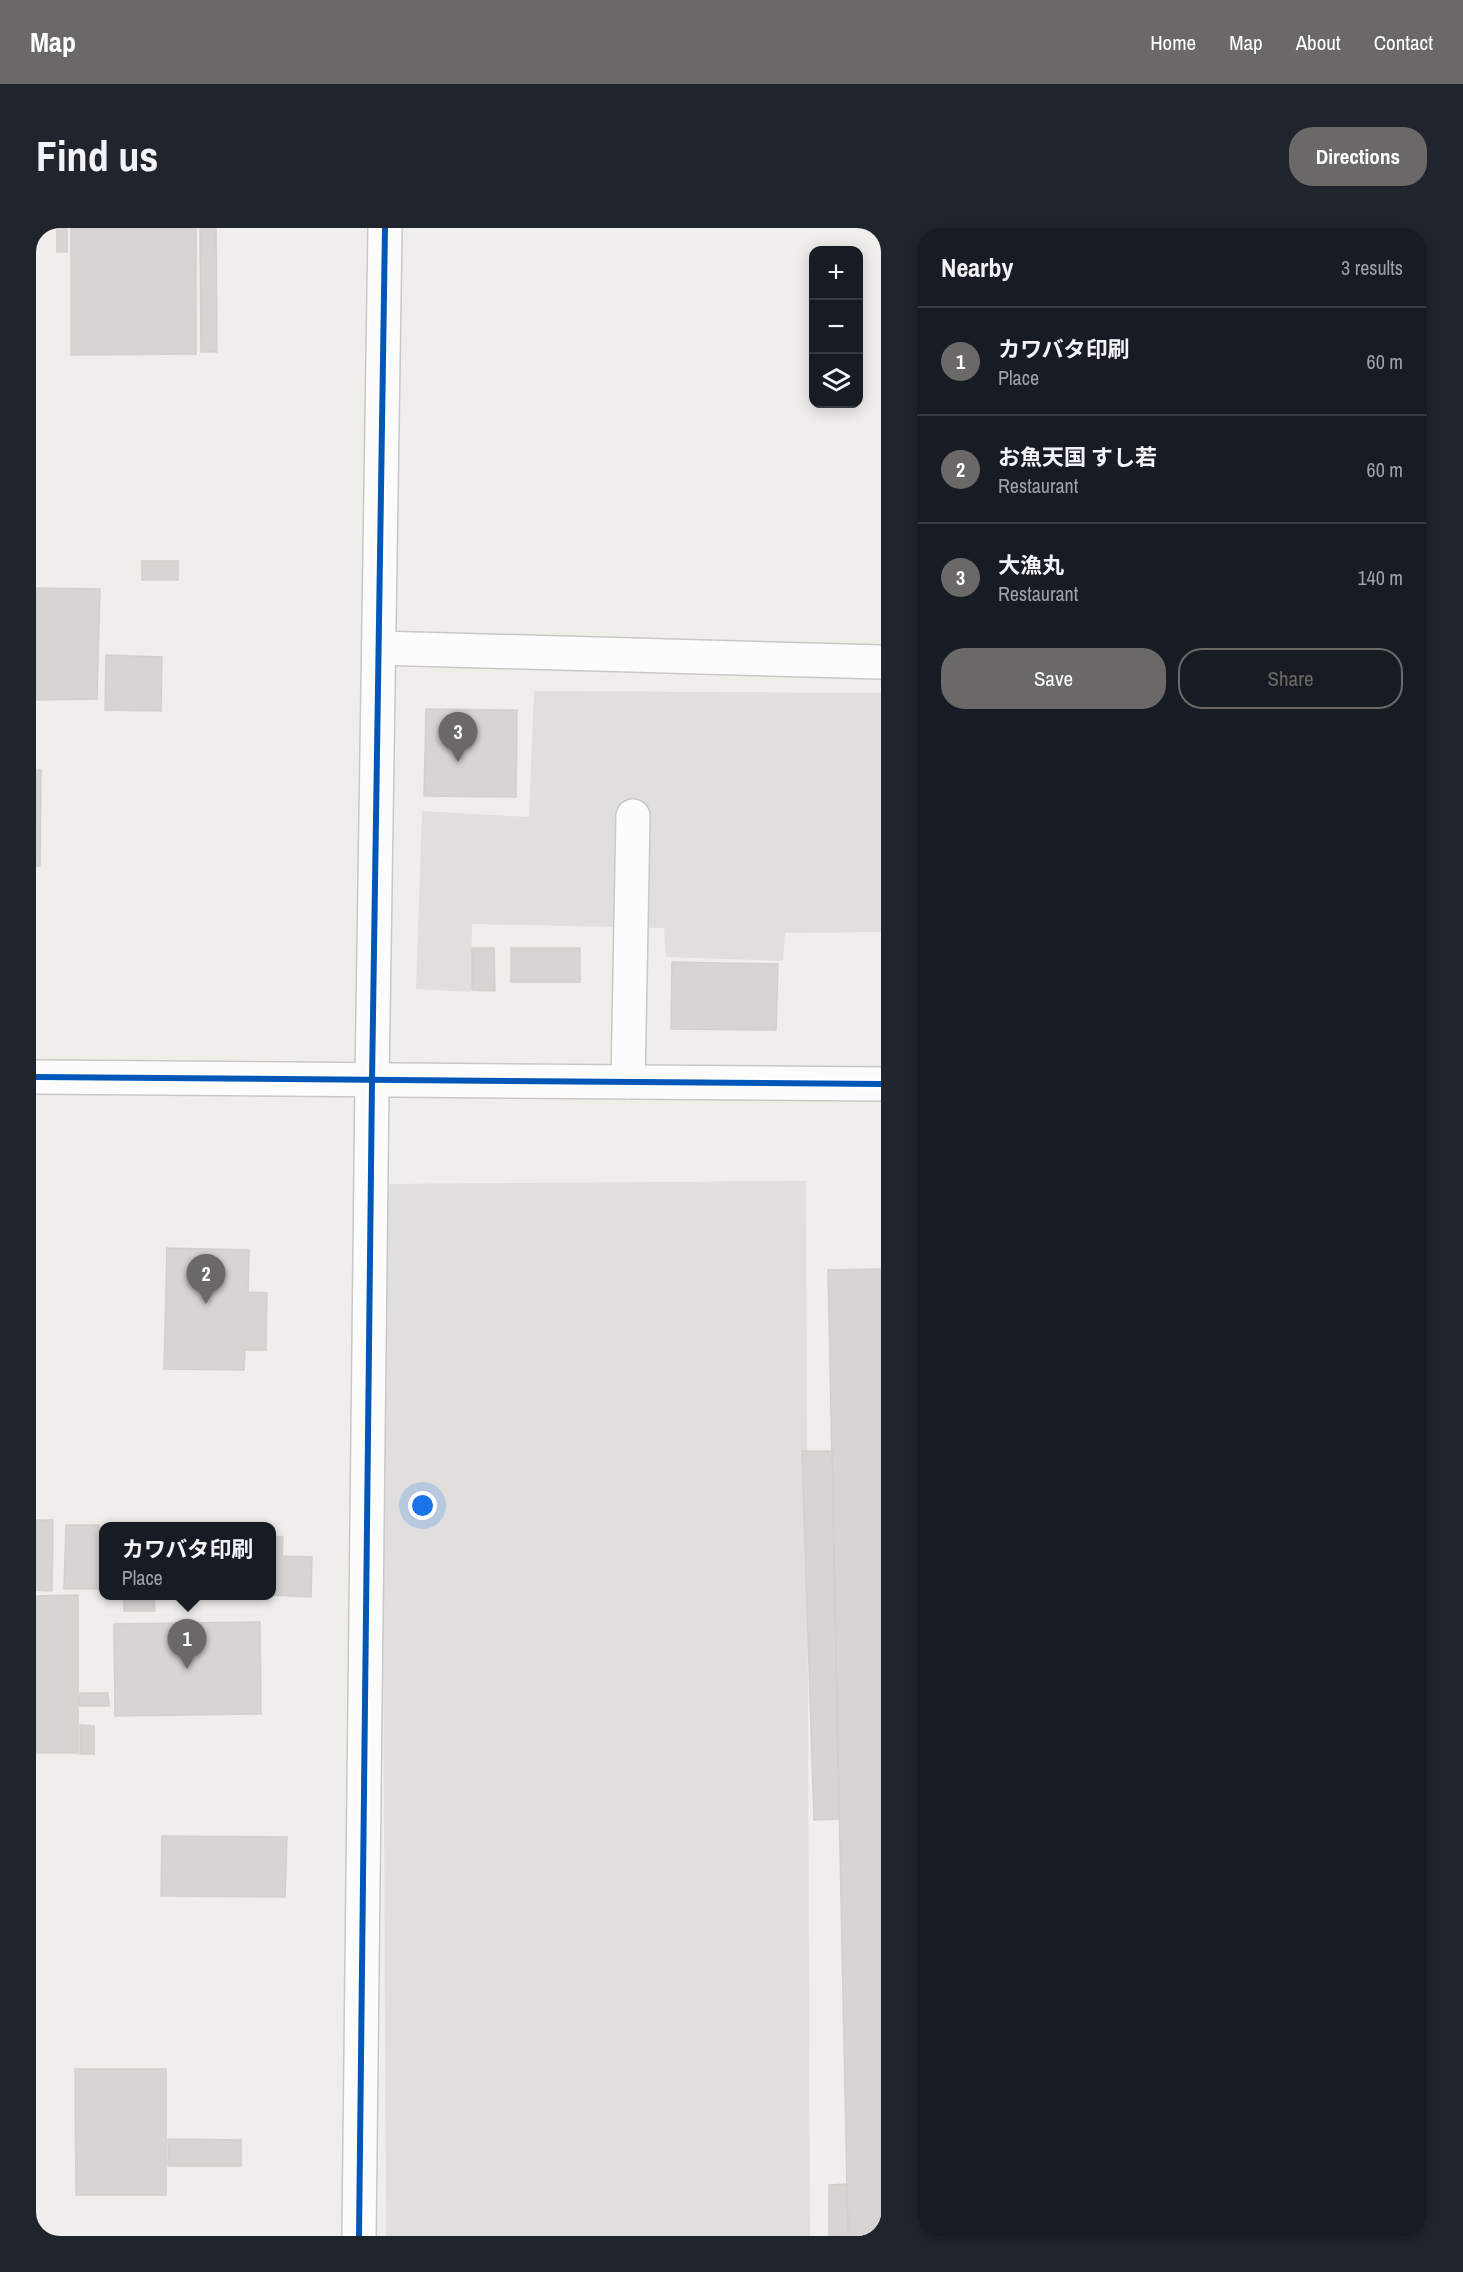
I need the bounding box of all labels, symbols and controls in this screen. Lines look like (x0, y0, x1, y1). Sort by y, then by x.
text: Map (30, 23, 76, 61)
text: Home (1150, 28, 1196, 57)
text: Map (1229, 28, 1263, 57)
text: About (1296, 28, 1341, 57)
text: Contact (1374, 28, 1433, 57)
button: Directions (1289, 127, 1427, 186)
text: Find us (36, 128, 158, 184)
map controls (809, 246, 863, 408)
button: + (809, 246, 863, 300)
text: Nearby (941, 250, 1013, 285)
text: 3 results (1341, 254, 1403, 281)
button: − (809, 300, 863, 354)
text: カワバタ印刷 (998, 334, 1130, 364)
text: 1 (956, 348, 965, 375)
text: 60 m (1367, 348, 1403, 375)
button: layers (809, 354, 863, 408)
text: Place (998, 364, 1039, 391)
text: お魚天国 すし若 (998, 442, 1157, 472)
text: 2 (956, 456, 965, 483)
text: 60 m (1367, 456, 1403, 483)
text: Restaurant (998, 472, 1078, 499)
text: 大漁丸 (998, 550, 1064, 580)
text: 3 (956, 564, 965, 591)
text: 140 m (1357, 564, 1403, 591)
text: Restaurant (998, 580, 1078, 607)
button: Save (941, 648, 1166, 709)
button: Share (1178, 648, 1403, 709)
pin: 3 (438, 712, 478, 762)
pin: 2 (186, 1254, 226, 1304)
your location (408, 1491, 437, 1520)
popup (99, 1522, 276, 1600)
text: カワバタ印刷 (122, 1534, 253, 1564)
text: Place (122, 1564, 163, 1591)
pin: 1 (168, 1620, 206, 1669)

